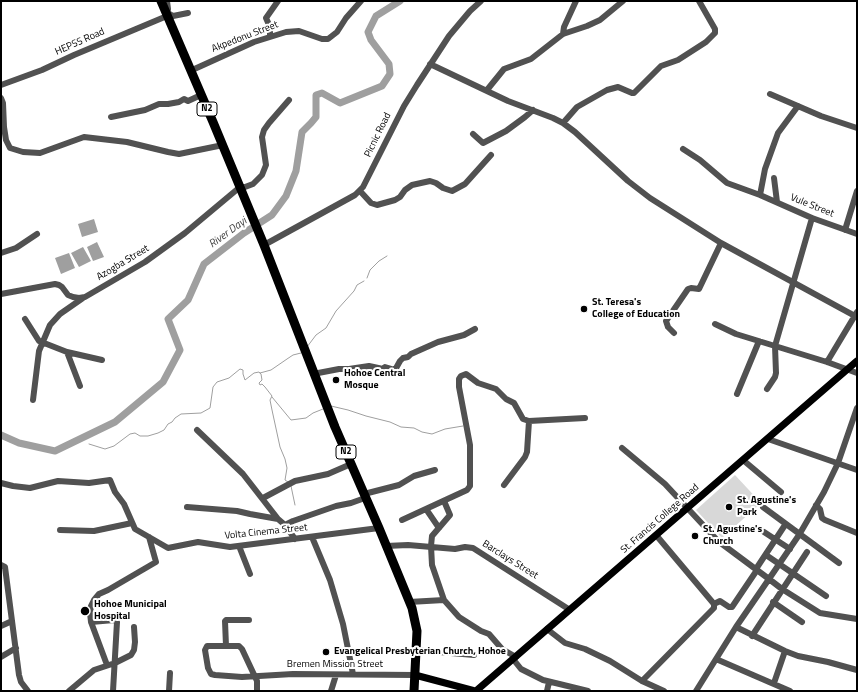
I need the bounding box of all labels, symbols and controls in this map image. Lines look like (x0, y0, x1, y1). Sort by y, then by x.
street label: Akpedonu Street (210, 19, 280, 55)
street label: HEPSS Road (53, 26, 107, 58)
road number: N2 (197, 102, 217, 116)
street label: Picnic Road (362, 111, 394, 159)
street label: Vule Street (788, 192, 836, 220)
water label: River Dayi (206, 215, 250, 251)
street label: Azogba Street (95, 243, 151, 283)
place label: St. Teresa's College of Education (592, 297, 680, 320)
marker: St. Teresa's College of Education (579, 304, 589, 314)
place label: Hohoe Central Mosque (344, 368, 405, 392)
marker: Hohoe Central Mosque (331, 375, 341, 385)
road number: N2 (336, 445, 356, 459)
street label: St. Francis College Road (618, 482, 702, 556)
place label: St. Agustine's Park (737, 495, 796, 518)
marker: St. Agustine's Park (724, 502, 734, 512)
street label: Volta Cinema Street (224, 522, 308, 542)
place label: St. Agustine's Church (703, 524, 762, 548)
marker: St. Agustine's Church (690, 531, 700, 541)
street label: Barclays Street (480, 538, 540, 582)
place label: Hohoe Municipal Hospital (94, 599, 167, 622)
marker: Hohoe Municipal Hospital (79, 605, 91, 617)
place label: Evangelical Presbyterian Church, Hohoe (334, 646, 506, 658)
marker: Evangelical Presbyterian Church, Hohoe (321, 647, 331, 657)
street label: Bremen Mission Street (287, 659, 383, 671)

